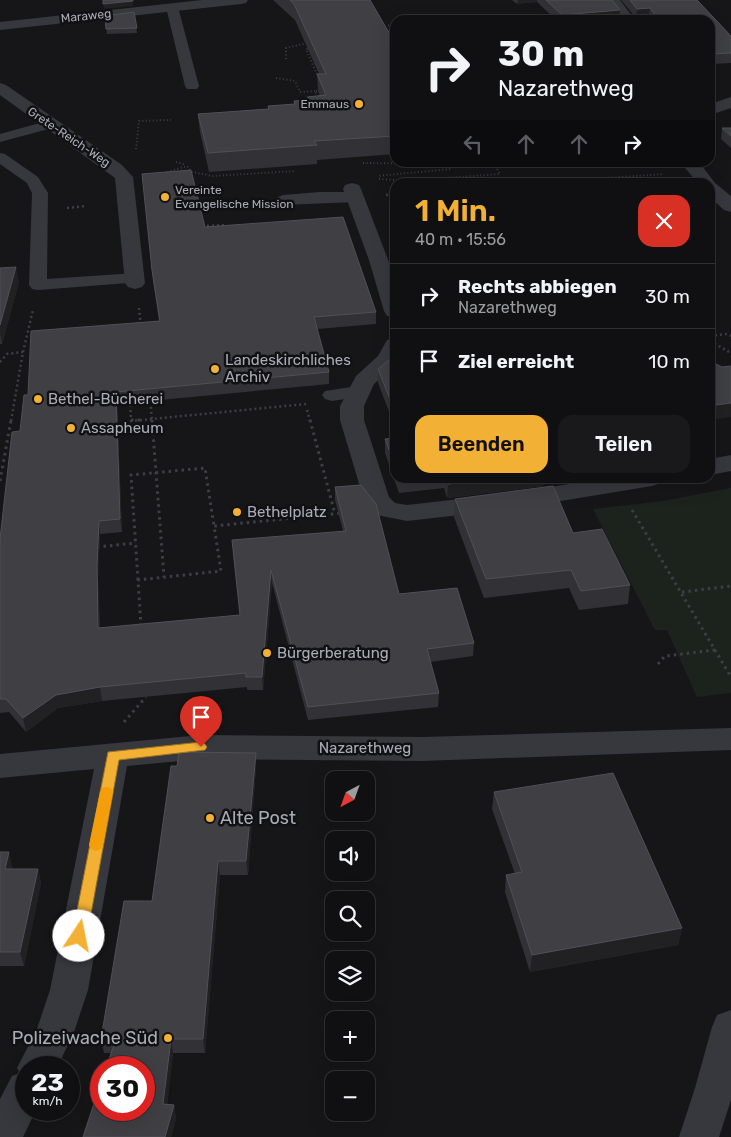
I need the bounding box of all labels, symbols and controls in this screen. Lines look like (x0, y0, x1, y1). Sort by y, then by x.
street label: Maraweg (60, 6, 112, 26)
text: 30 m (498, 33, 584, 75)
icon: right (415, 35, 480, 100)
text: Nazarethweg (498, 75, 634, 102)
place label: Emmaus (300, 97, 349, 111)
marker: Emmaus (353, 98, 365, 110)
street label: Grete-Reich-Weg (25, 104, 113, 170)
icon: left (459, 130, 487, 158)
icon: ahead (512, 130, 540, 158)
icon: ahead (565, 130, 593, 158)
icon: right (618, 130, 646, 158)
place label: Vereinte Evangelische Mission (175, 183, 294, 211)
marker: Vereinte Evangelische Mission (159, 191, 171, 203)
text: 1 Min. (415, 193, 496, 229)
button: close (638, 195, 690, 247)
text: 40 m · 15:56 (415, 230, 506, 249)
text: Rechts abbiegen (458, 275, 617, 298)
icon: right (415, 282, 443, 310)
text: 30 m (645, 285, 690, 308)
text: Nazarethweg (458, 298, 557, 317)
icon: arrive (415, 347, 443, 375)
text: Ziel erreicht (458, 350, 574, 373)
text: 10 m (648, 350, 690, 373)
place label: Landeskirchliches Archiv (225, 351, 351, 386)
marker: Landeskirchliches Archiv (209, 363, 221, 375)
place label: Bethel-Bücherei (48, 390, 163, 408)
marker: Bethel-Bücherei (32, 393, 44, 405)
button: Beenden (415, 415, 548, 473)
button: Teilen (558, 415, 690, 473)
place label: Assapheum (81, 419, 163, 437)
marker: Assapheum (65, 422, 77, 434)
place label: Bethelplatz (247, 503, 327, 521)
marker: Bethelplatz (231, 506, 243, 518)
place label: Bürgerberatung (277, 644, 389, 662)
marker: Bürgerberatung (261, 647, 273, 659)
pin (180, 696, 222, 747)
icon: arrive (187, 703, 215, 731)
street label: Nazarethweg (319, 739, 411, 757)
north arrow (325, 771, 375, 821)
map controls (325, 771, 375, 1121)
place label: Alte Post (220, 807, 296, 829)
marker: Alte Post (204, 812, 216, 824)
button: sound (325, 831, 375, 881)
button: search (325, 891, 375, 941)
position arrow (52, 909, 104, 961)
button: layers (325, 951, 375, 1001)
button: + (325, 1011, 375, 1061)
place label: Polizeiwache Süd (12, 1027, 158, 1049)
marker: Polizeiwache Süd (162, 1032, 174, 1044)
speed limit sign: 30 (90, 1056, 155, 1121)
text: 23 (31, 1068, 64, 1097)
button: − (325, 1071, 375, 1121)
text: km/h (33, 1094, 62, 1108)

